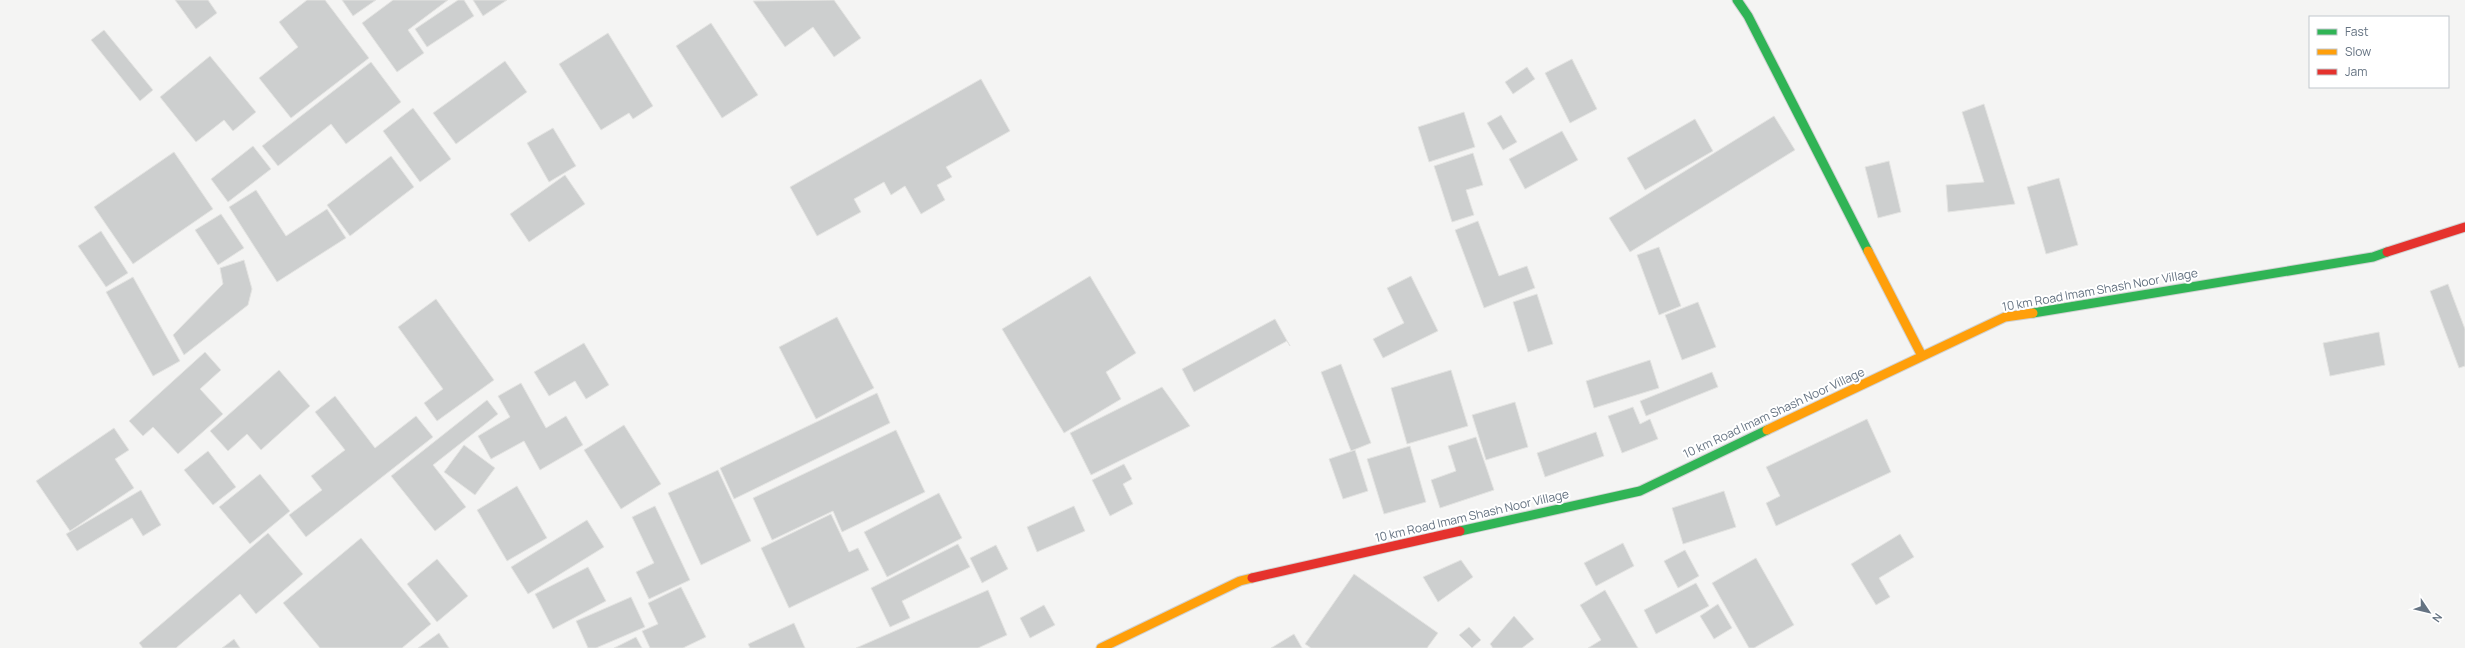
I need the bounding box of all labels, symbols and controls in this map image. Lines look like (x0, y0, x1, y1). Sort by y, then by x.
legend (2309, 16, 2449, 88)
text: Fast (2345, 23, 2369, 40)
text: Slow (2345, 43, 2371, 60)
text: Jam (2345, 63, 2367, 80)
street label: 10 km Road Imam Shash Noor Village (2001, 264, 2199, 315)
street label: 10 km Road Imam Shash Noor Village (1680, 363, 1867, 462)
street label: 10 km Road Imam Shash Noor Village (1373, 485, 1570, 546)
north arrow (2409, 592, 2449, 632)
text: N (2429, 610, 2446, 626)

